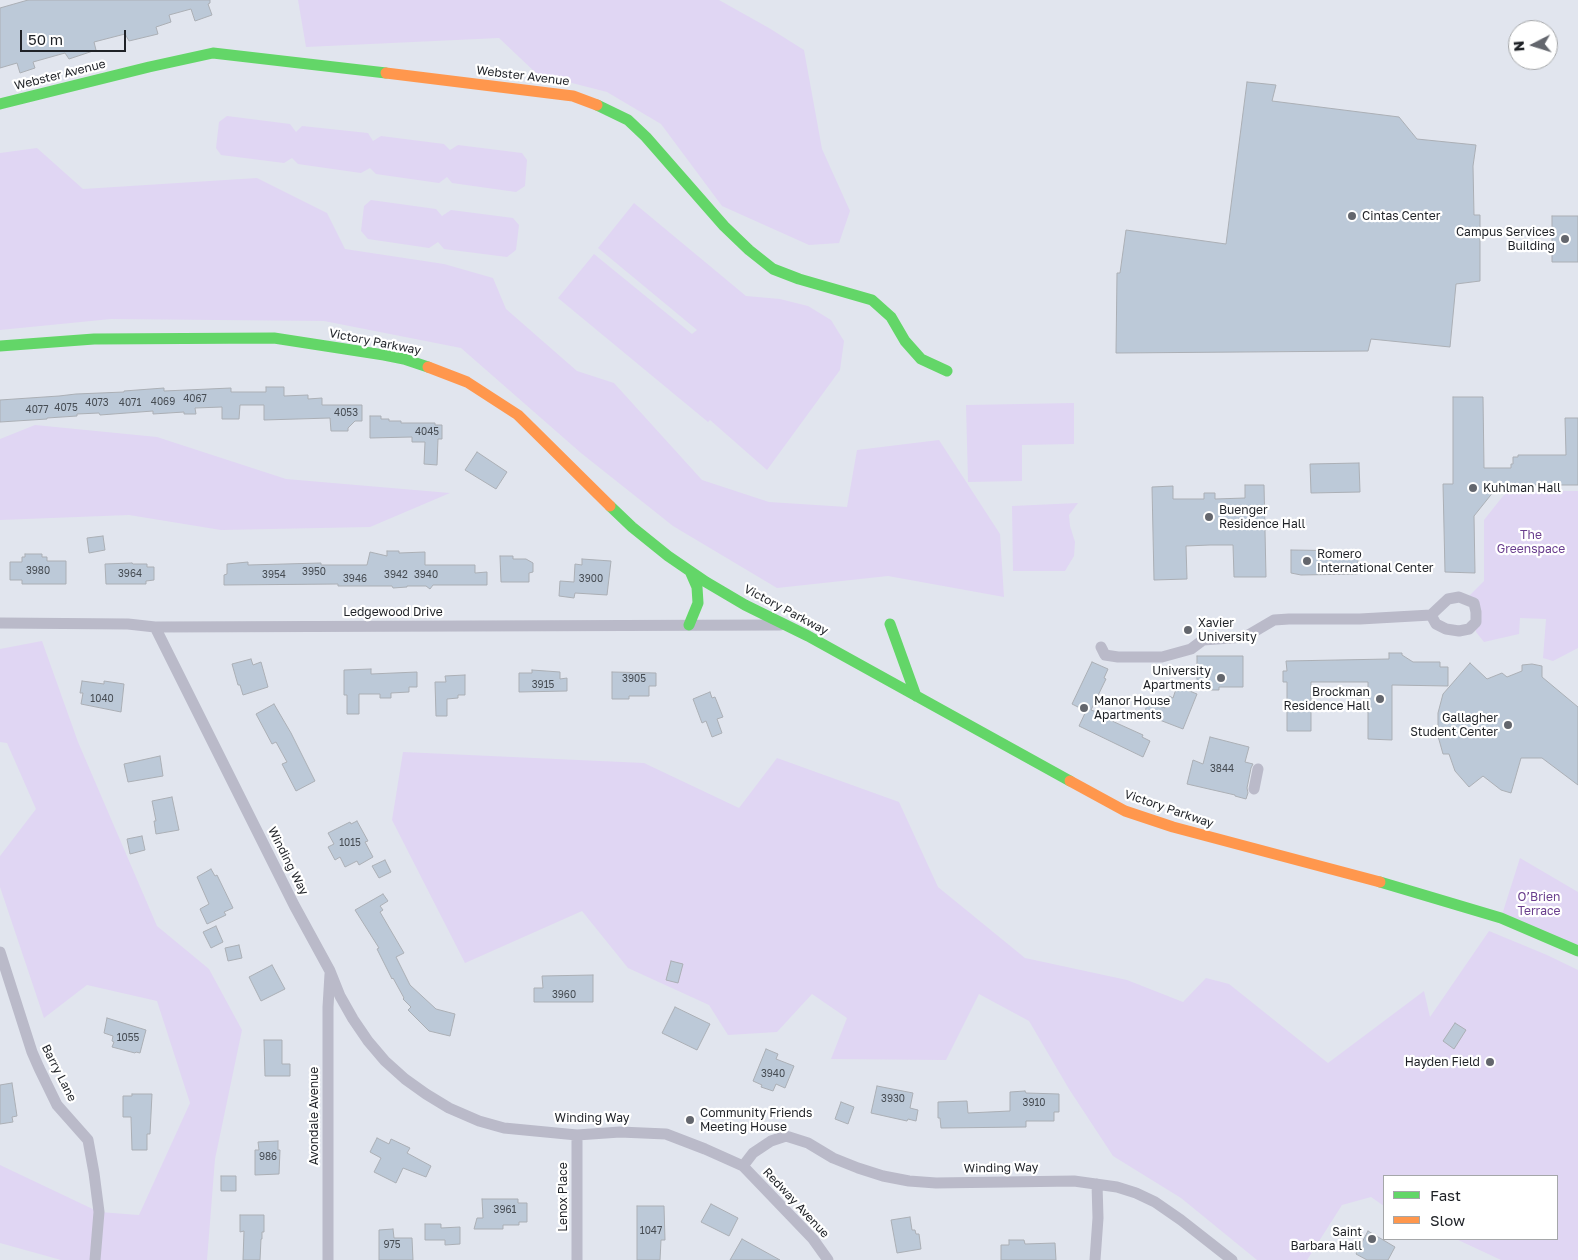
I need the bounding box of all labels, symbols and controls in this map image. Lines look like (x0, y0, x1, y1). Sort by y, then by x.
scale bar (22, 20, 129, 52)
north arrow (1508, 20, 1558, 70)
text: 50 m (28, 30, 63, 48)
text: N (1510, 40, 1527, 52)
street label: Webster Avenue (13, 57, 107, 93)
street label: Webster Avenue (476, 63, 570, 89)
place label: Cintas Center (1362, 209, 1440, 223)
marker: Cintas Center (1346, 210, 1358, 222)
place label: Campus Services Building (1456, 225, 1555, 253)
marker: Campus Services Building (1559, 233, 1571, 245)
street label: Victory Parkway (328, 326, 422, 358)
house number: 4067 (183, 393, 207, 405)
house number: 4069 (151, 396, 175, 408)
house number: 4073 (85, 397, 109, 409)
house number: 4071 (119, 397, 141, 409)
house number: 4075 (54, 402, 78, 414)
house number: 4077 (26, 404, 48, 416)
house number: 4053 (334, 407, 358, 419)
house number: 4045 (415, 426, 439, 438)
place label: Kuhlman Hall (1483, 481, 1561, 495)
marker: Kuhlman Hall (1467, 482, 1479, 494)
place label: Buenger Residence Hall (1219, 503, 1305, 531)
marker: Buenger Residence Hall (1203, 511, 1215, 523)
park label: The Greenspace (1497, 528, 1565, 556)
place label: Romero International Center (1317, 547, 1434, 575)
marker: Romero International Center (1301, 555, 1313, 567)
house number: 3980 (26, 565, 50, 577)
house number: 3950 (302, 566, 326, 578)
house number: 3964 (118, 568, 142, 580)
house number: 3954 (262, 569, 286, 581)
house number: 3942 (384, 569, 408, 581)
house number: 3940 (414, 569, 438, 581)
house number: 3946 (343, 573, 367, 585)
house number: 3900 (579, 573, 603, 585)
street label: Victory Parkway (741, 582, 831, 638)
street label: Ledgewood Drive (343, 605, 443, 619)
place label: Xavier University (1198, 616, 1257, 644)
marker: Xavier University (1182, 624, 1194, 636)
place label: University Apartments (1143, 664, 1211, 692)
marker: University Apartments (1215, 672, 1227, 684)
house number: 3905 (622, 673, 646, 685)
house number: 3915 (532, 679, 554, 691)
place label: Brockman Residence Hall (1284, 685, 1370, 713)
house number: 1040 (90, 693, 114, 705)
marker: Brockman Residence Hall (1374, 693, 1386, 705)
place label: Manor House Apartments (1094, 694, 1170, 722)
marker: Manor House Apartments (1078, 702, 1090, 714)
place label: Gallagher Student Center (1410, 711, 1498, 739)
marker: Gallagher Student Center (1502, 719, 1514, 731)
house number: 3844 (1210, 763, 1234, 775)
street label: Victory Parkway (1123, 787, 1215, 831)
street label: Winding Way (265, 824, 311, 898)
house number: 1015 (339, 837, 361, 849)
park label: O’Brien Terrace (1518, 890, 1560, 918)
house number: 3960 (552, 989, 576, 1001)
house number: 1055 (117, 1032, 139, 1044)
street label: Barry Lane (38, 1042, 80, 1104)
place label: Hayden Field (1405, 1055, 1480, 1069)
marker: Hayden Field (1484, 1056, 1496, 1068)
street label: Avondale Avenue (307, 1067, 321, 1165)
house number: 3940 (761, 1068, 785, 1080)
house number: 3930 (881, 1093, 905, 1105)
house number: 3910 (1023, 1097, 1045, 1109)
place label: Community Friends Meeting House (700, 1106, 812, 1134)
street label: Winding Way (555, 1111, 629, 1125)
marker: Community Friends Meeting House (684, 1114, 696, 1126)
house number: 986 (259, 1151, 277, 1163)
street label: Winding Way (963, 1160, 1039, 1176)
street label: Lenox Place (556, 1162, 570, 1232)
street label: Redway Avenue (760, 1165, 832, 1241)
legend (1383, 1175, 1558, 1240)
text: Fast (1430, 1186, 1461, 1204)
house number: 3961 (494, 1204, 516, 1216)
text: Slow (1430, 1211, 1465, 1229)
house number: 1047 (640, 1225, 662, 1237)
place label: Saint Barbara Hall (1290, 1225, 1362, 1253)
marker: Saint Barbara Hall (1366, 1233, 1378, 1245)
house number: 975 (383, 1239, 401, 1251)

